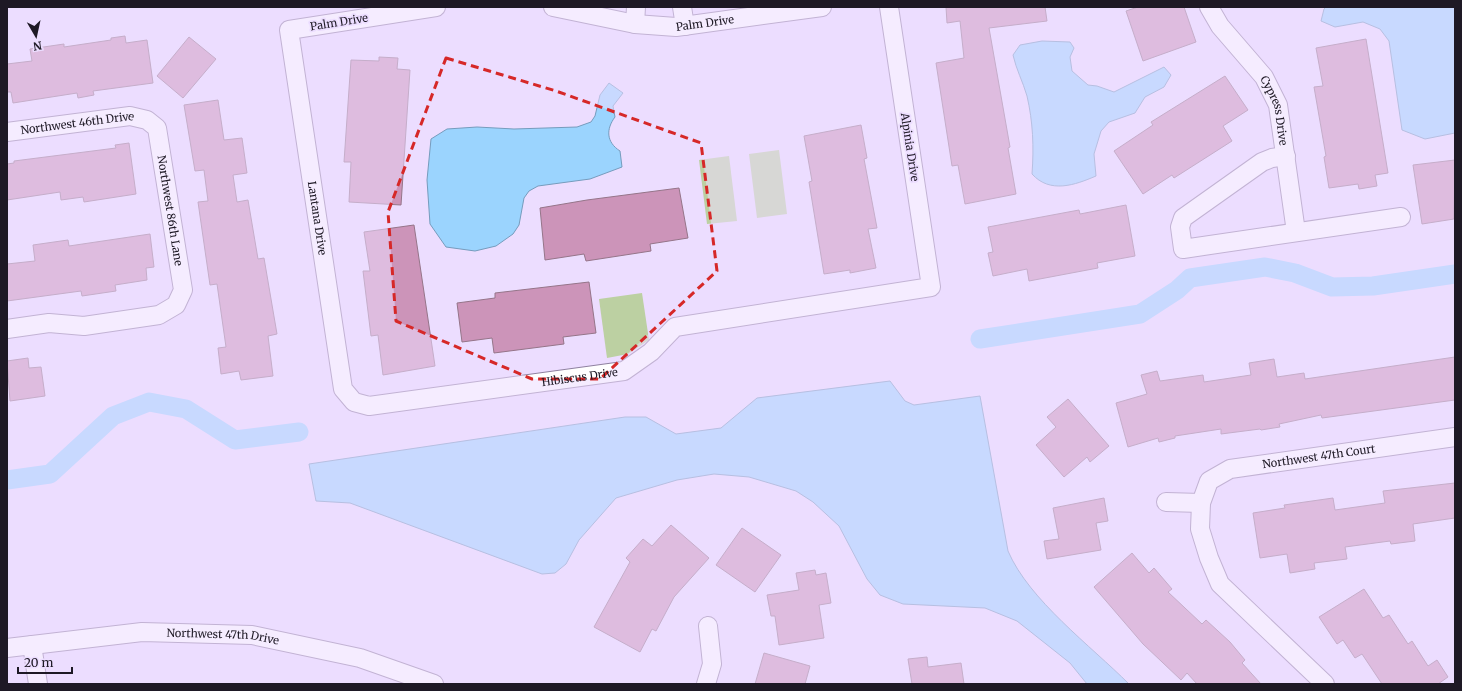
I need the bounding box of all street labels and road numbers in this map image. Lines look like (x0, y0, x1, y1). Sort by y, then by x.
street label: Palm Drive (309, 10, 369, 33)
street label: Palm Drive (675, 12, 735, 34)
street label: Cypress Drive (1257, 73, 1291, 147)
street label: Northwest 46th Drive (20, 109, 136, 137)
street label: Alpinia Drive (898, 111, 922, 183)
street label: Northwest 86th Lane (154, 154, 186, 267)
street label: Lantana Drive (305, 180, 330, 256)
street label: Hibiscus Drive (541, 365, 619, 389)
street label: Northwest 47th Court (1261, 441, 1377, 471)
street label: Northwest 47th Drive (166, 626, 281, 648)

